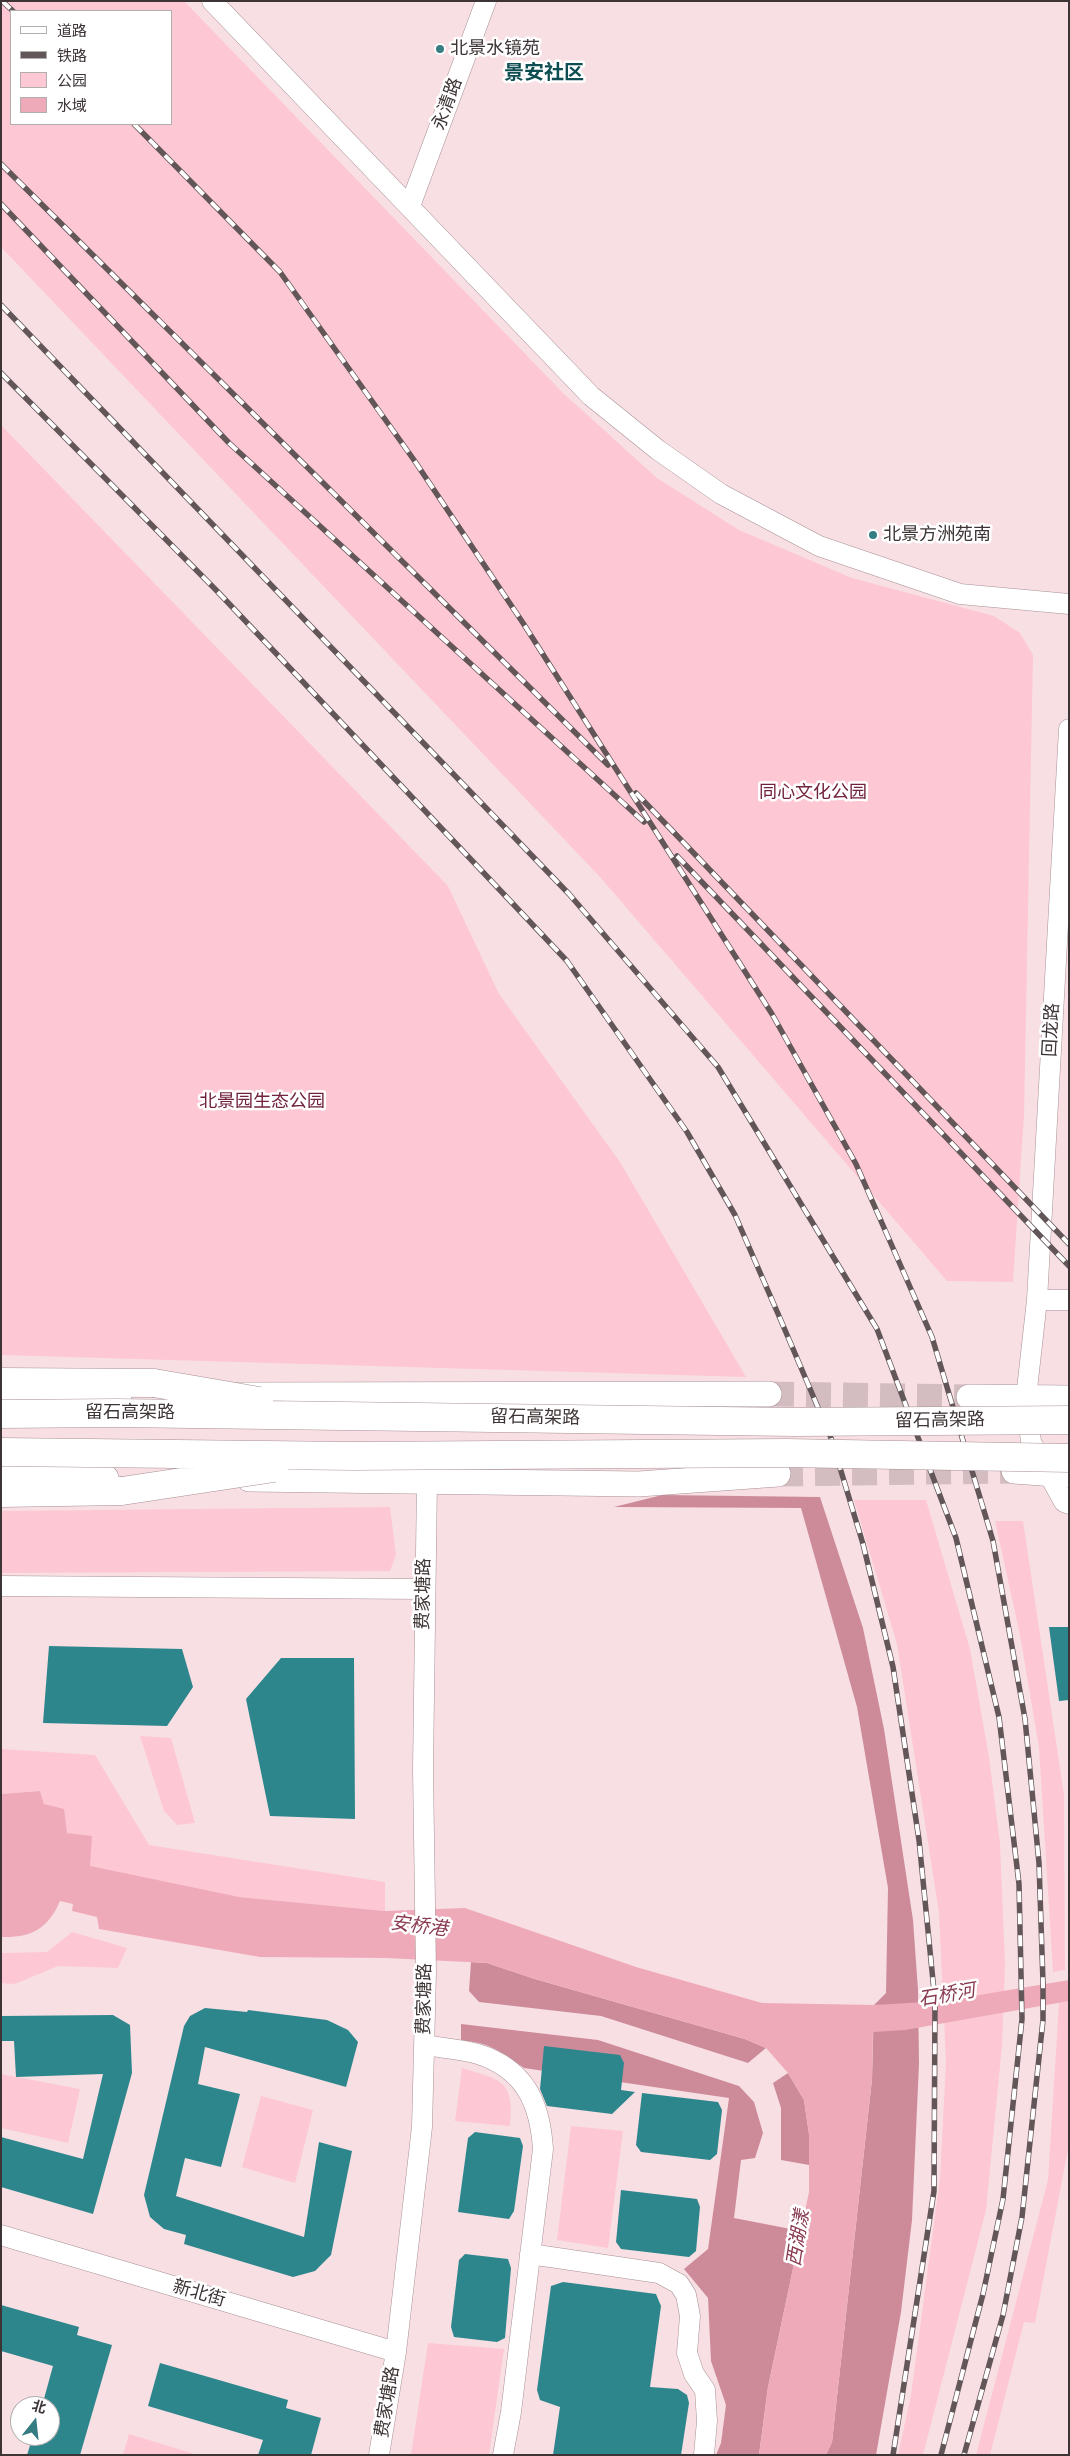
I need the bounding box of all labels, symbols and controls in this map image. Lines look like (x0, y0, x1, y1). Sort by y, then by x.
legend (10, 10, 172, 125)
text: 道路 (57, 22, 87, 40)
place label: 北景水镜苑 (450, 38, 540, 60)
marker: 北景水镜苑 (434, 43, 446, 55)
text: 铁路 (57, 47, 87, 65)
district label: 景安社区 (504, 62, 584, 86)
text: 公园 (57, 72, 87, 90)
street label: 永清路 (429, 75, 467, 133)
text: 水域 (57, 97, 87, 115)
place label: 北景方洲苑南 (883, 524, 991, 546)
marker: 北景方洲苑南 (867, 529, 879, 541)
park label: 同心文化公园 (759, 782, 867, 804)
street label: 回龙路 (1040, 1002, 1064, 1058)
park label: 北景园生态公园 (199, 1091, 325, 1113)
street label: 留石高架路 (85, 1402, 175, 1424)
street label: 留石高架路 (490, 1406, 580, 1430)
street label: 留石高架路 (895, 1409, 985, 1433)
street label: 费家塘路 (413, 1558, 435, 1630)
water label: 安桥港 (389, 1912, 449, 1942)
street label: 费家塘路 (414, 1963, 436, 2035)
water label: 石桥河 (917, 1980, 977, 2012)
water label: 西湖漾 (783, 2208, 815, 2268)
street label: 新北街 (170, 2276, 228, 2312)
street label: 费家塘路 (372, 2365, 404, 2439)
north arrow (10, 2396, 60, 2446)
text: 北 (30, 2397, 48, 2417)

